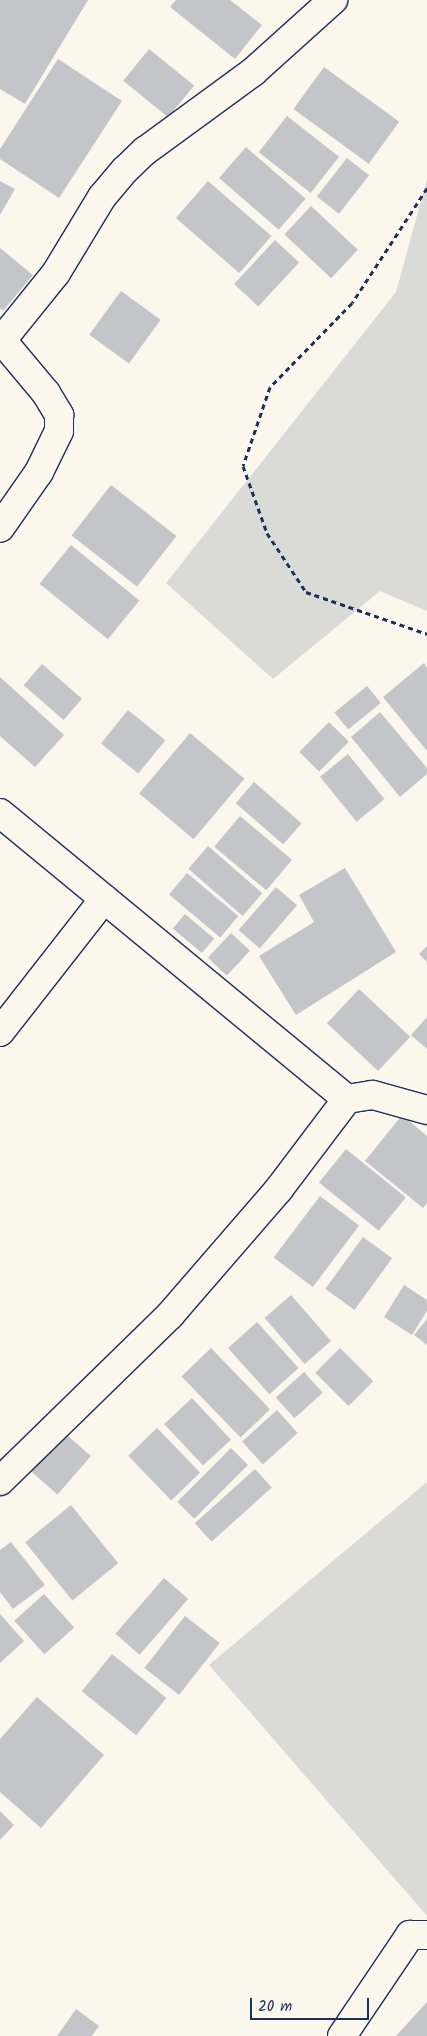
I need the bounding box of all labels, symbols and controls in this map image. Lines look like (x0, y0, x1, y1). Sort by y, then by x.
scale bar (252, 1988, 371, 2020)
text: 20 m (258, 1995, 292, 2019)

